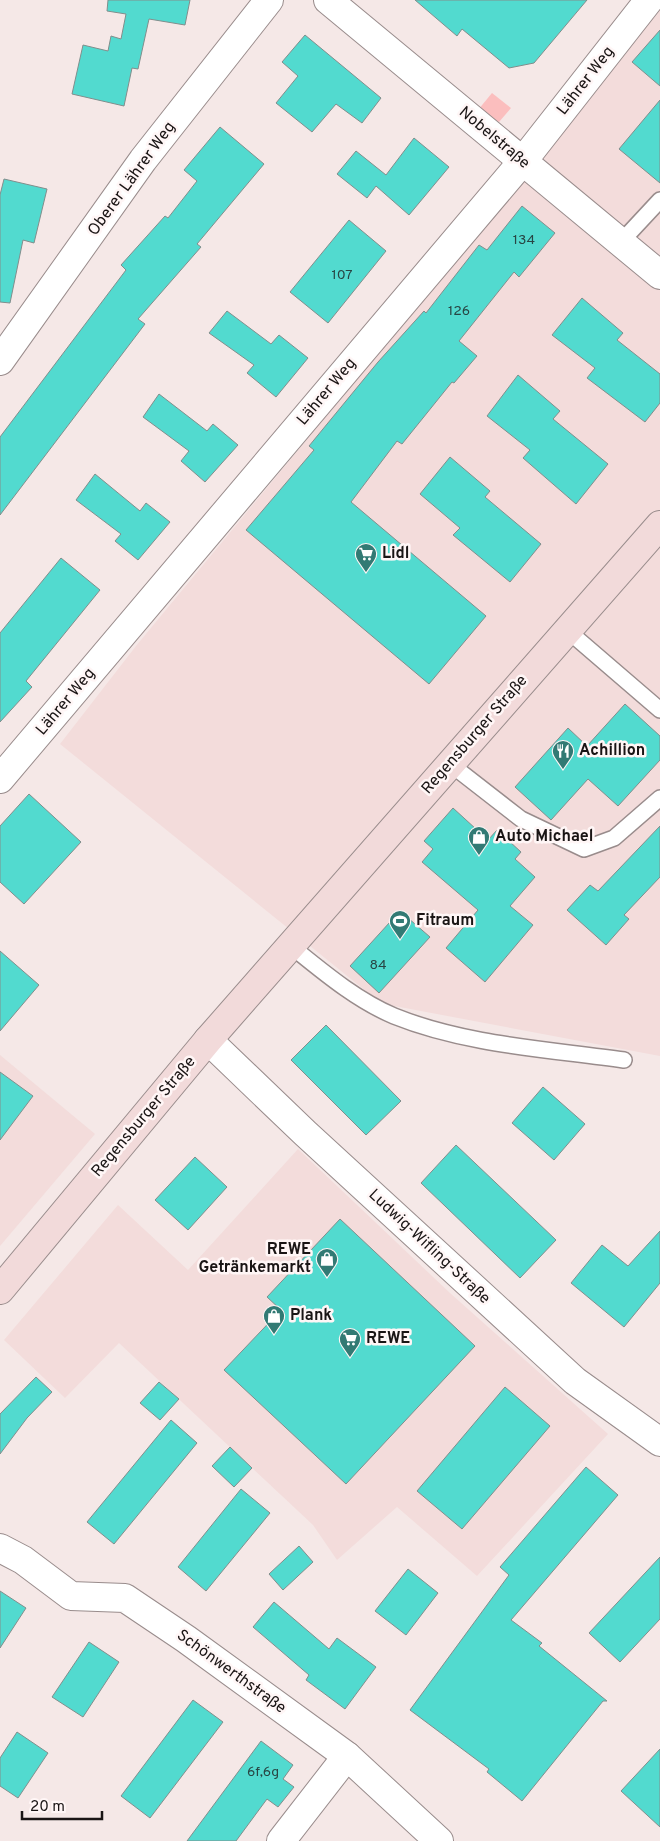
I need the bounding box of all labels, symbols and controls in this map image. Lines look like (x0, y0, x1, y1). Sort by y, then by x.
street label: Lährer Weg (553, 43, 619, 119)
street label: Nobelstraße (454, 102, 534, 174)
street label: Oberer Lährer Weg (84, 118, 180, 240)
house number: 134 (513, 232, 535, 249)
house number: 107 (331, 267, 353, 284)
house number: 126 (448, 303, 470, 320)
street label: Lährer Weg (293, 354, 361, 430)
supermarket icon: Lidl (354, 542, 378, 573)
place label: Lidl (382, 544, 409, 564)
street label: Lährer Weg (32, 664, 100, 740)
street label: Regensburger Straße (418, 671, 532, 799)
restaurant icon: Achillion (551, 739, 575, 770)
place label: Achillion (579, 741, 645, 761)
shop icon: Auto Michael (467, 825, 491, 856)
place label: Auto Michael (495, 827, 593, 847)
sports icon: Fitraum (388, 909, 412, 940)
place label: Fitraum (416, 911, 474, 931)
house number: 84 (369, 957, 387, 974)
street label: Regensburger Straße (88, 1053, 200, 1181)
street label: Ludwig-Wifling-Straße (364, 1185, 494, 1309)
place label: REWE Getränkemarkt (198, 1240, 311, 1278)
shop icon: REWE Getränkemarkt (315, 1247, 339, 1278)
shop icon: Plank (262, 1304, 286, 1335)
place label: Plank (290, 1306, 332, 1326)
supermarket icon: REWE (338, 1327, 362, 1358)
place label: REWE (366, 1329, 410, 1349)
street label: Schönwerthstraße (172, 1626, 290, 1718)
house number: 6f,6g (247, 1764, 279, 1781)
scale bar (22, 1788, 102, 1820)
text: 20 m (30, 1798, 65, 1817)

